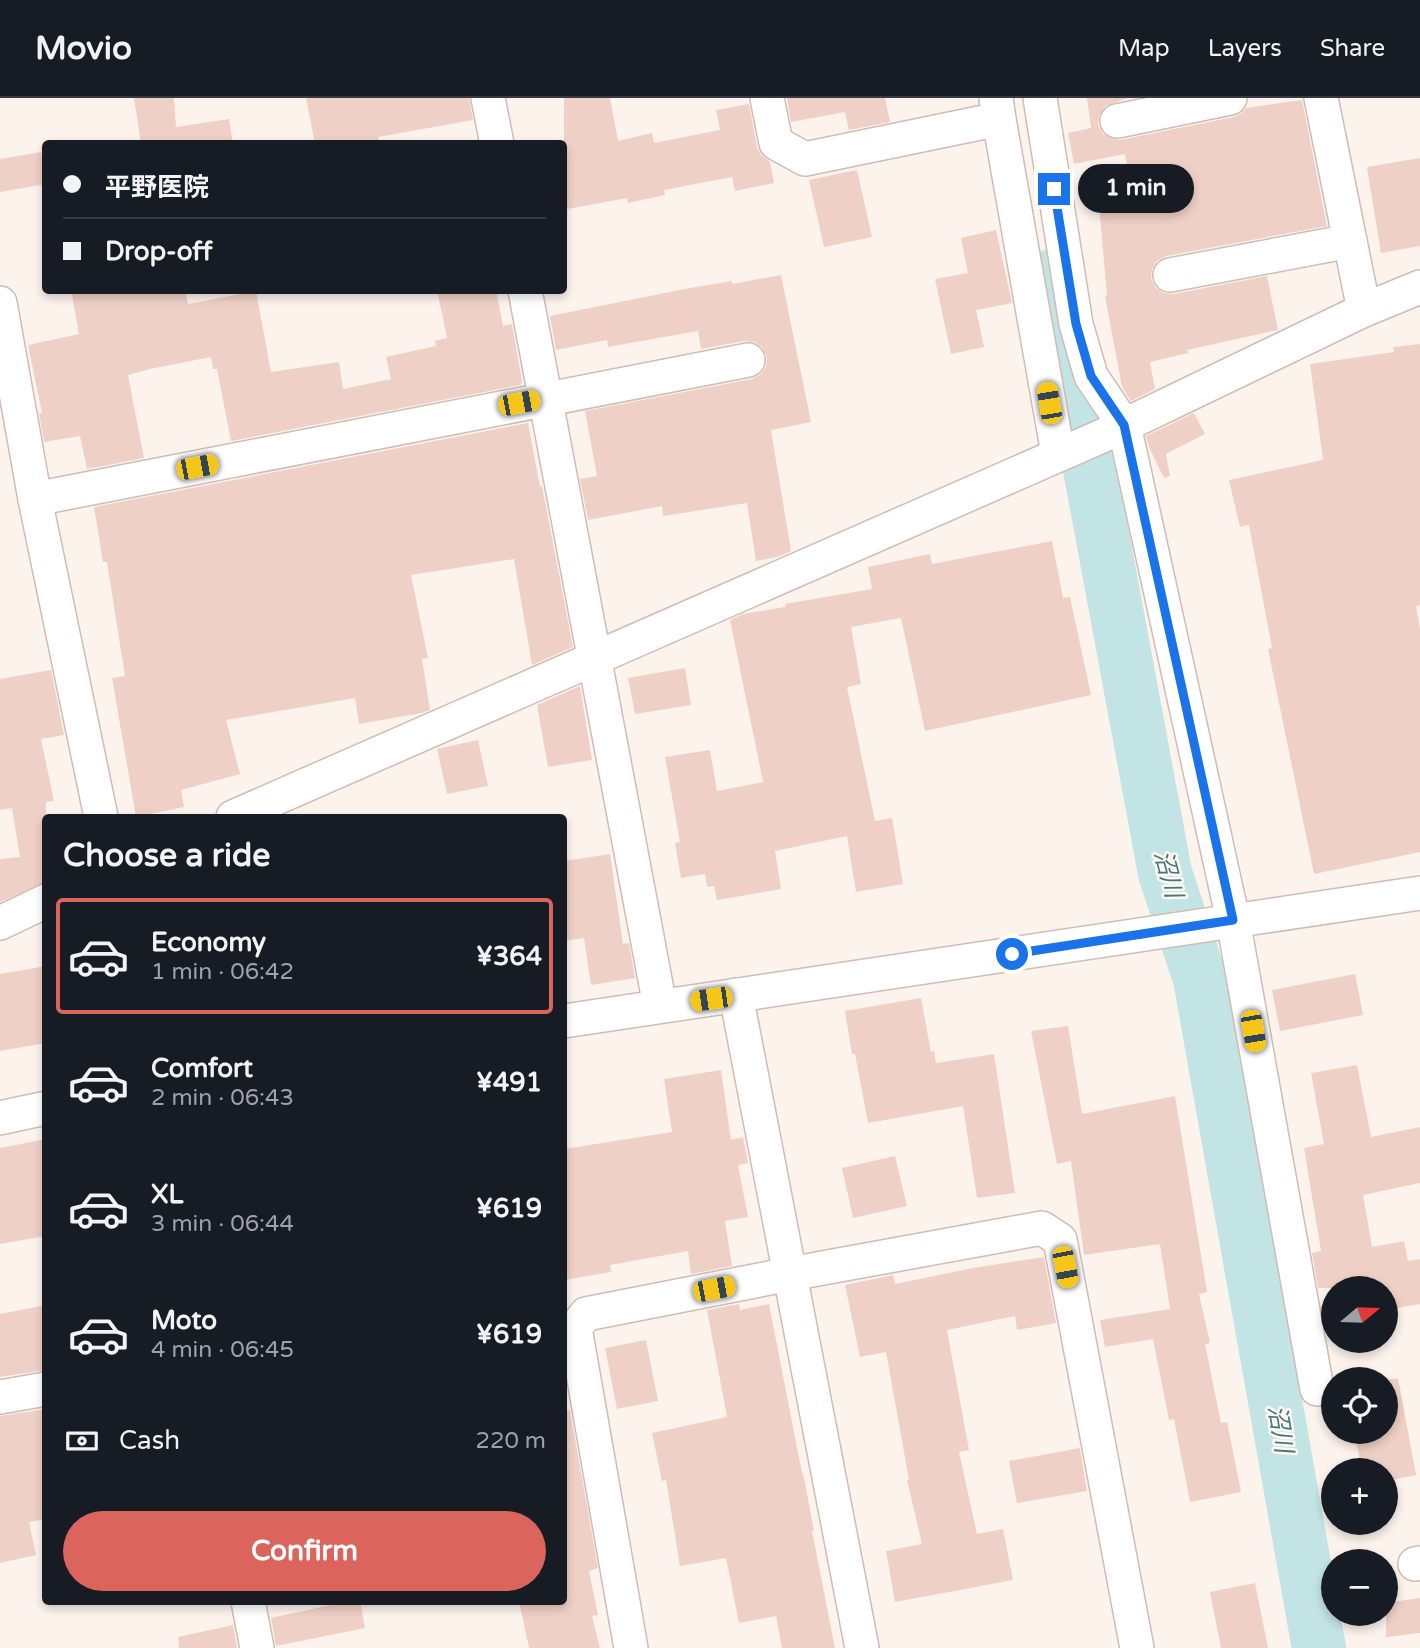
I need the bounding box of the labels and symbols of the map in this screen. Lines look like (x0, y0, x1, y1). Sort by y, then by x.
callout: 1 min (1078, 164, 1194, 214)
route end (1038, 173, 1070, 205)
car (1036, 380, 1063, 426)
car (497, 389, 542, 417)
car (175, 453, 220, 481)
water label: 沼川 (1148, 847, 1189, 904)
route start (996, 938, 1028, 970)
car (689, 986, 734, 1012)
car (1240, 1008, 1267, 1054)
car (1051, 1244, 1080, 1290)
car (692, 1275, 737, 1303)
north arrow (1321, 1276, 1398, 1353)
water label: 沼川 (1262, 1403, 1299, 1458)

